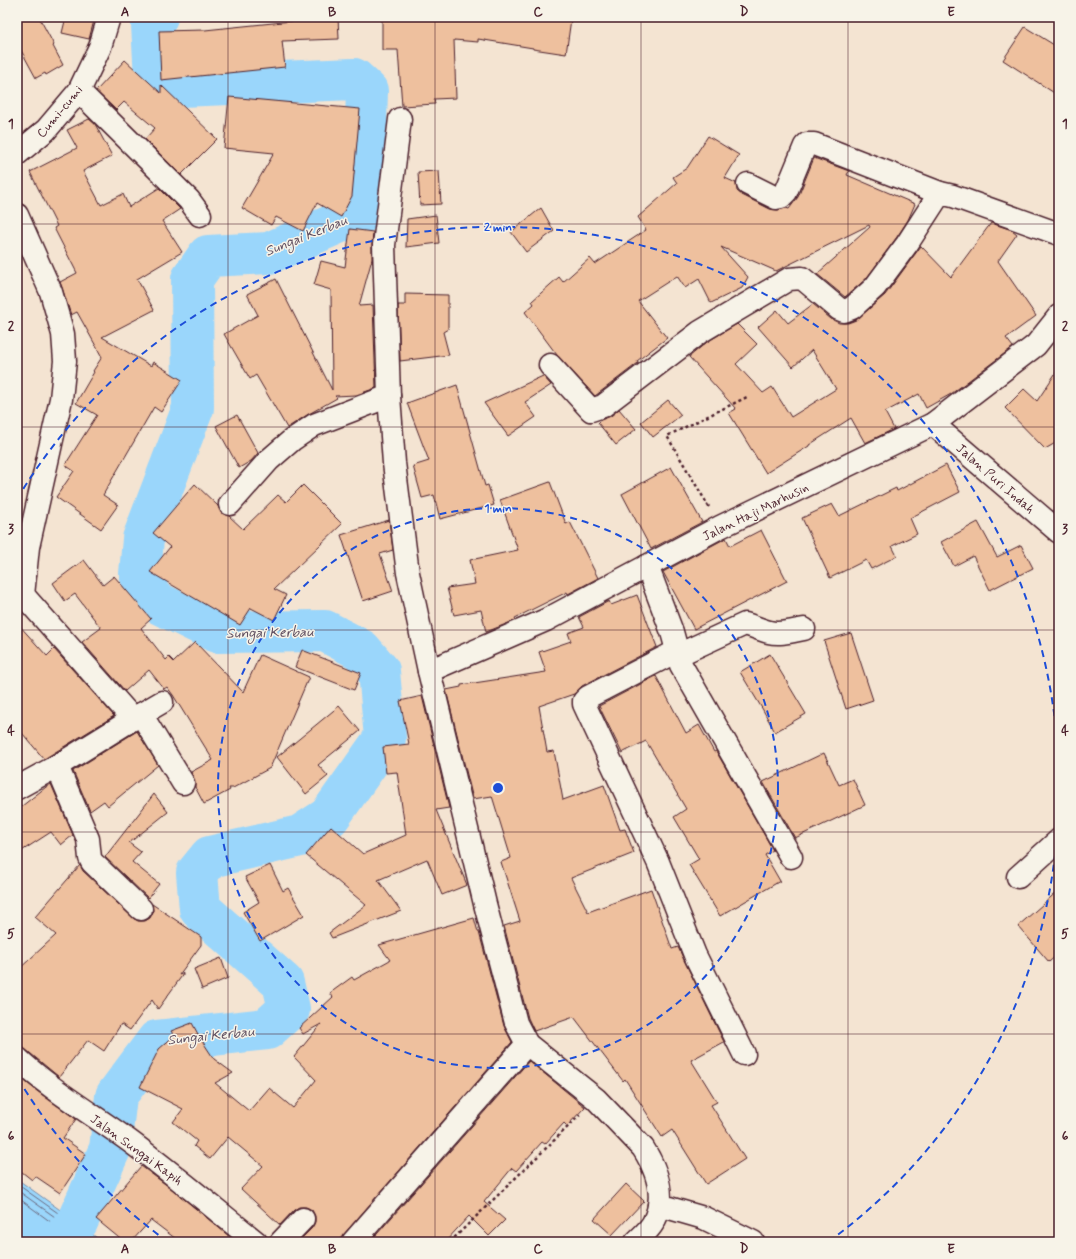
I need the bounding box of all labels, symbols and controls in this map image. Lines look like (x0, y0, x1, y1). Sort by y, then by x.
text: A (121, 4, 129, 21)
text: B (328, 4, 337, 21)
text: C (533, 4, 543, 21)
text: D (740, 4, 749, 21)
text: E (947, 4, 955, 21)
street label: Cumi-cumi (33, 82, 87, 142)
text: 1 (8, 116, 14, 133)
text: 1 (1062, 116, 1068, 133)
water label: Sungai Kerbau (262, 211, 351, 263)
text: 2 min (484, 220, 512, 236)
text: 2 (8, 318, 15, 335)
text: 2 (1062, 318, 1069, 335)
street label: Jalan Puri Indah (952, 440, 1038, 518)
street label: Jalan Haji Marhusin (700, 479, 812, 545)
text: 1 min (484, 501, 512, 517)
text: 3 (8, 521, 14, 538)
text: 3 (1062, 521, 1068, 538)
water label: Sungai Kerbau (226, 623, 314, 645)
text: 4 (7, 723, 15, 740)
text: 4 (1061, 723, 1069, 740)
centre of rings (491, 781, 505, 795)
text: 5 (7, 926, 15, 943)
text: 5 (1061, 926, 1069, 943)
water label: Sungai Kerbau (167, 1022, 256, 1052)
street label: Jalan Sungai Kapih (86, 1111, 186, 1190)
text: 6 (8, 1128, 15, 1145)
text: 6 (1062, 1128, 1069, 1145)
text: A (121, 1241, 129, 1258)
text: B (328, 1241, 337, 1258)
text: C (533, 1241, 543, 1258)
text: D (740, 1241, 749, 1258)
text: E (947, 1241, 955, 1258)

